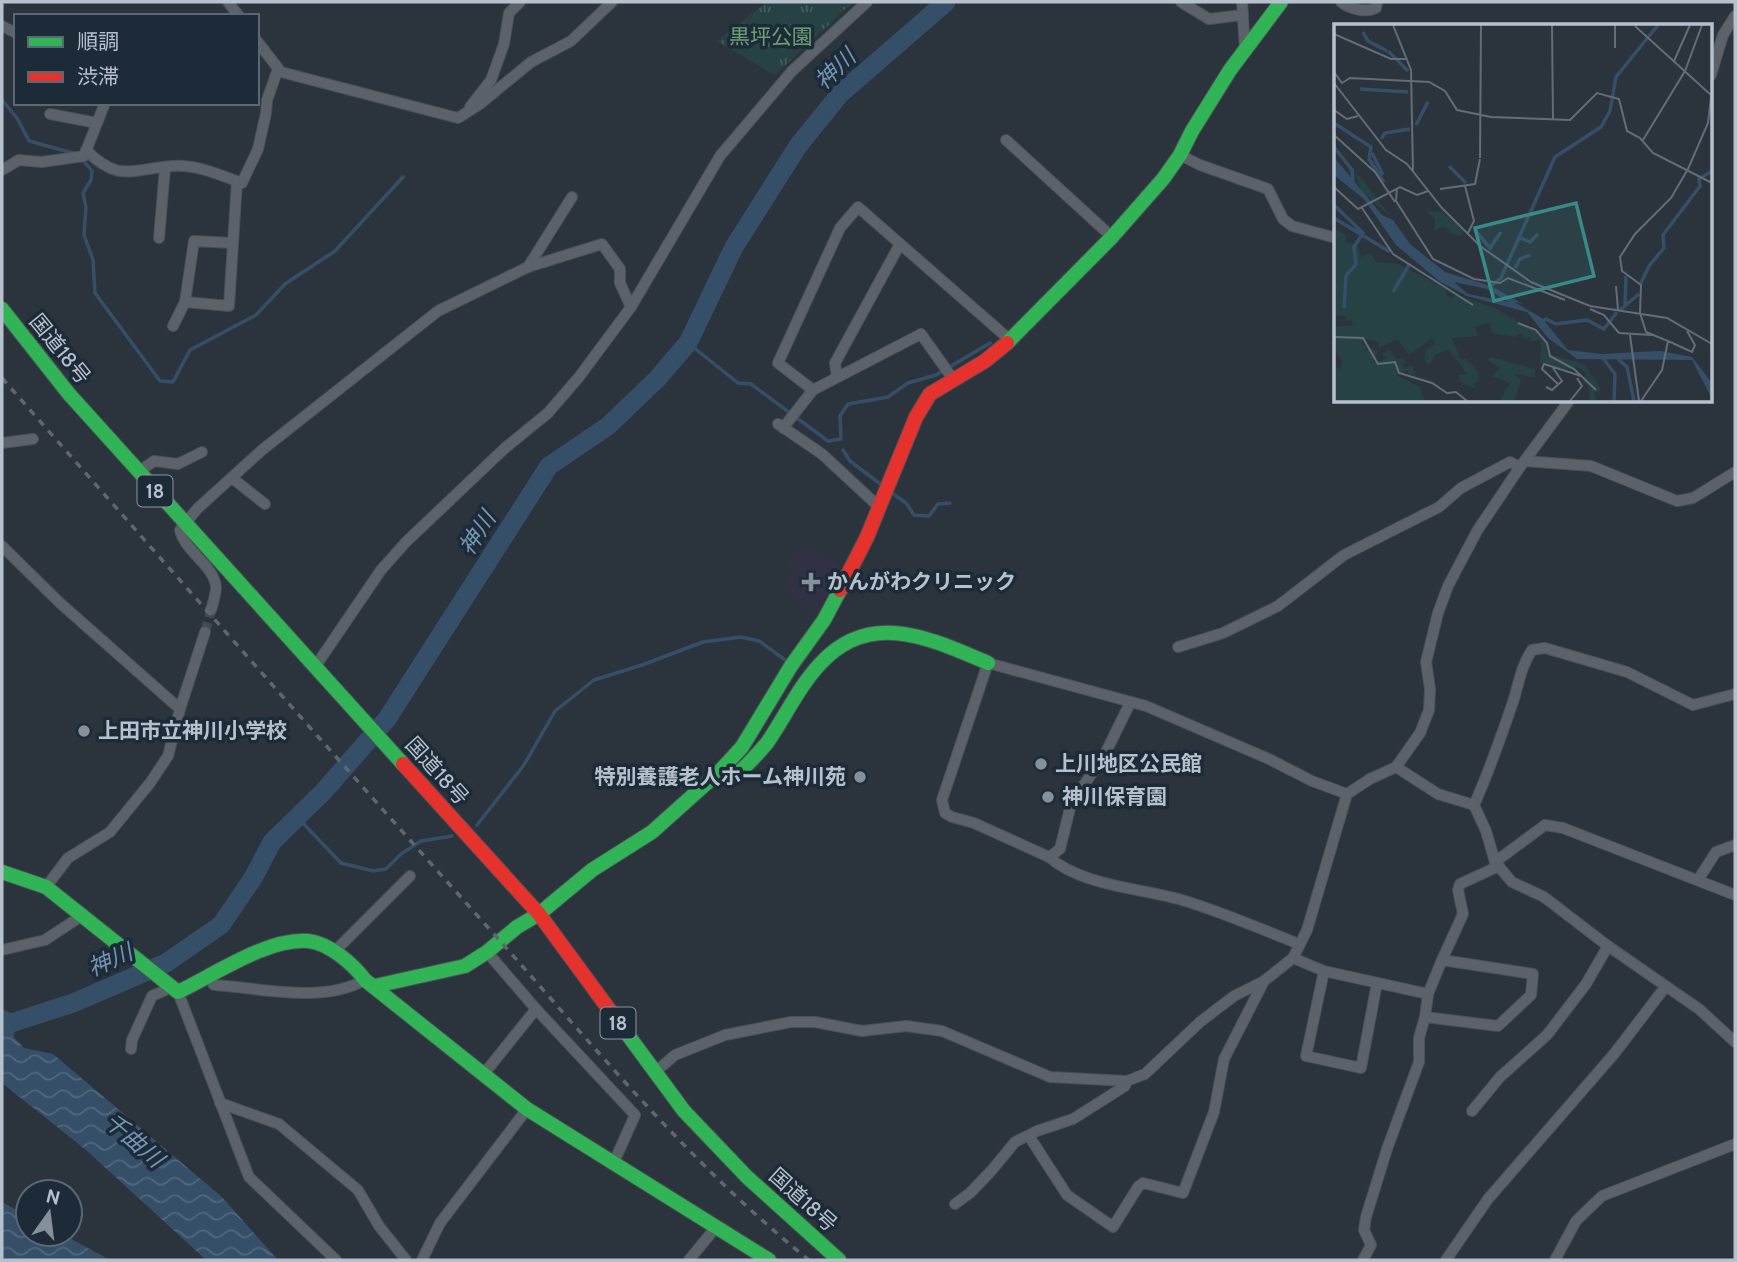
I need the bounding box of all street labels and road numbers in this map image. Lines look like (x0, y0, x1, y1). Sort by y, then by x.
street label: 国道18号 (25, 309, 96, 389)
road number: 18 (138, 476, 172, 506)
street label: 国道18号 (400, 732, 474, 810)
road number: 18 (600, 1007, 636, 1038)
street label: 国道18号 (764, 1163, 842, 1237)

